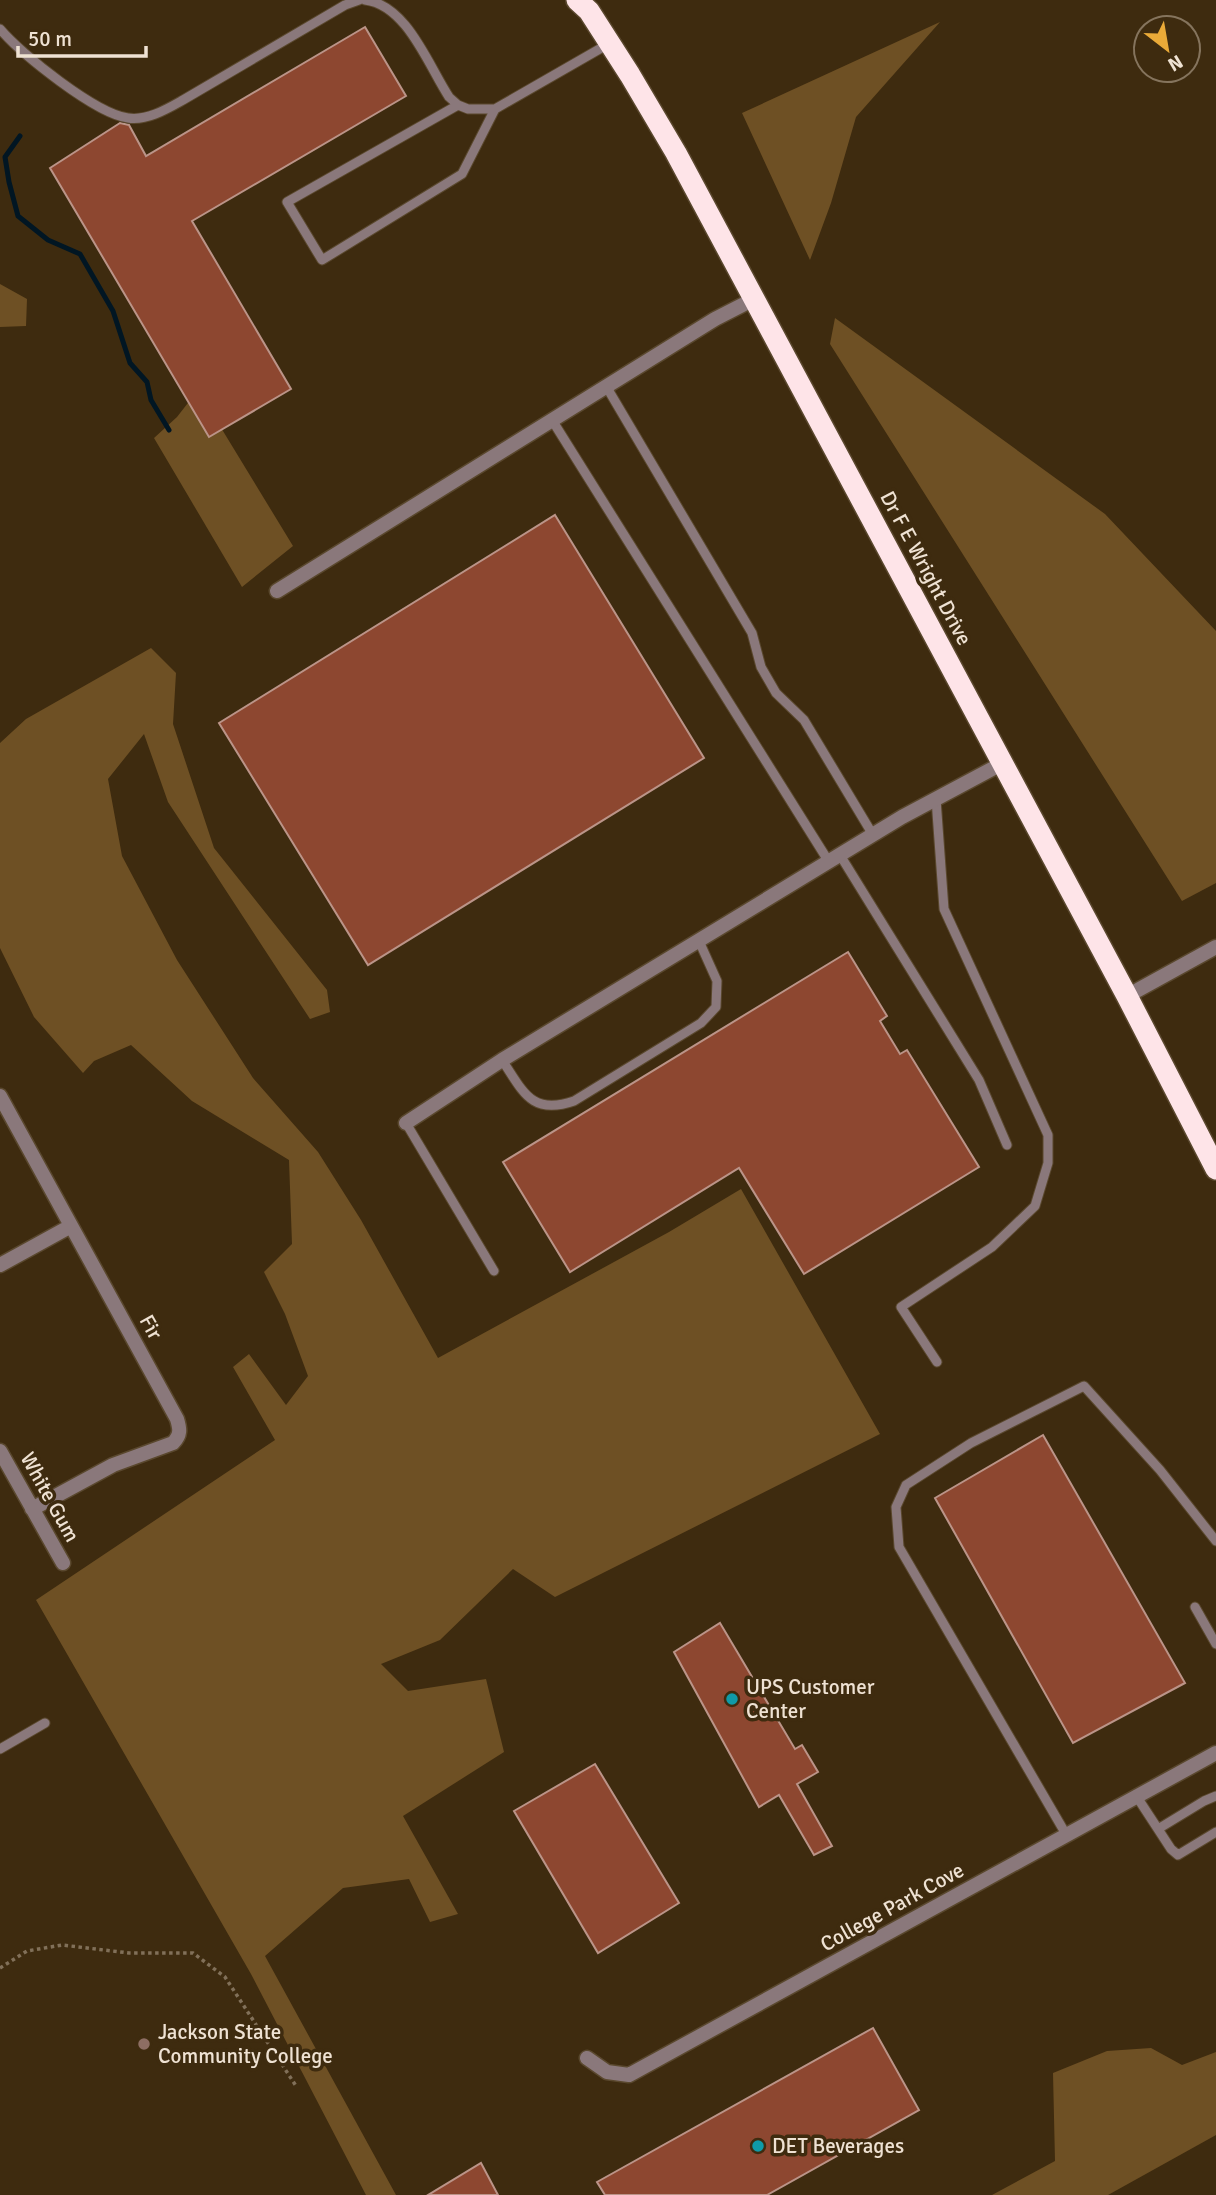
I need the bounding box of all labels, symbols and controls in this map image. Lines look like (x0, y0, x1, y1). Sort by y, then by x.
scale bar (18, 14, 145, 58)
north arrow (1132, 14, 1202, 84)
text: 50 m (28, 26, 72, 52)
text: N (1163, 49, 1187, 76)
street label: Dr F E Wright Drive (874, 487, 978, 649)
street label: Fir (134, 1310, 168, 1344)
street label: White Gum (15, 1447, 85, 1547)
place label: UPS Customer Center (746, 1674, 875, 1724)
marker: UPS Customer Center (724, 1691, 740, 1707)
street label: College Park Cove (816, 1857, 968, 1957)
place label: Jackson State Community College (158, 2019, 333, 2069)
marker: Jackson State Community College (136, 2036, 152, 2052)
place label: DET Beverages (772, 2133, 904, 2159)
marker: DET Beverages (750, 2138, 766, 2154)

